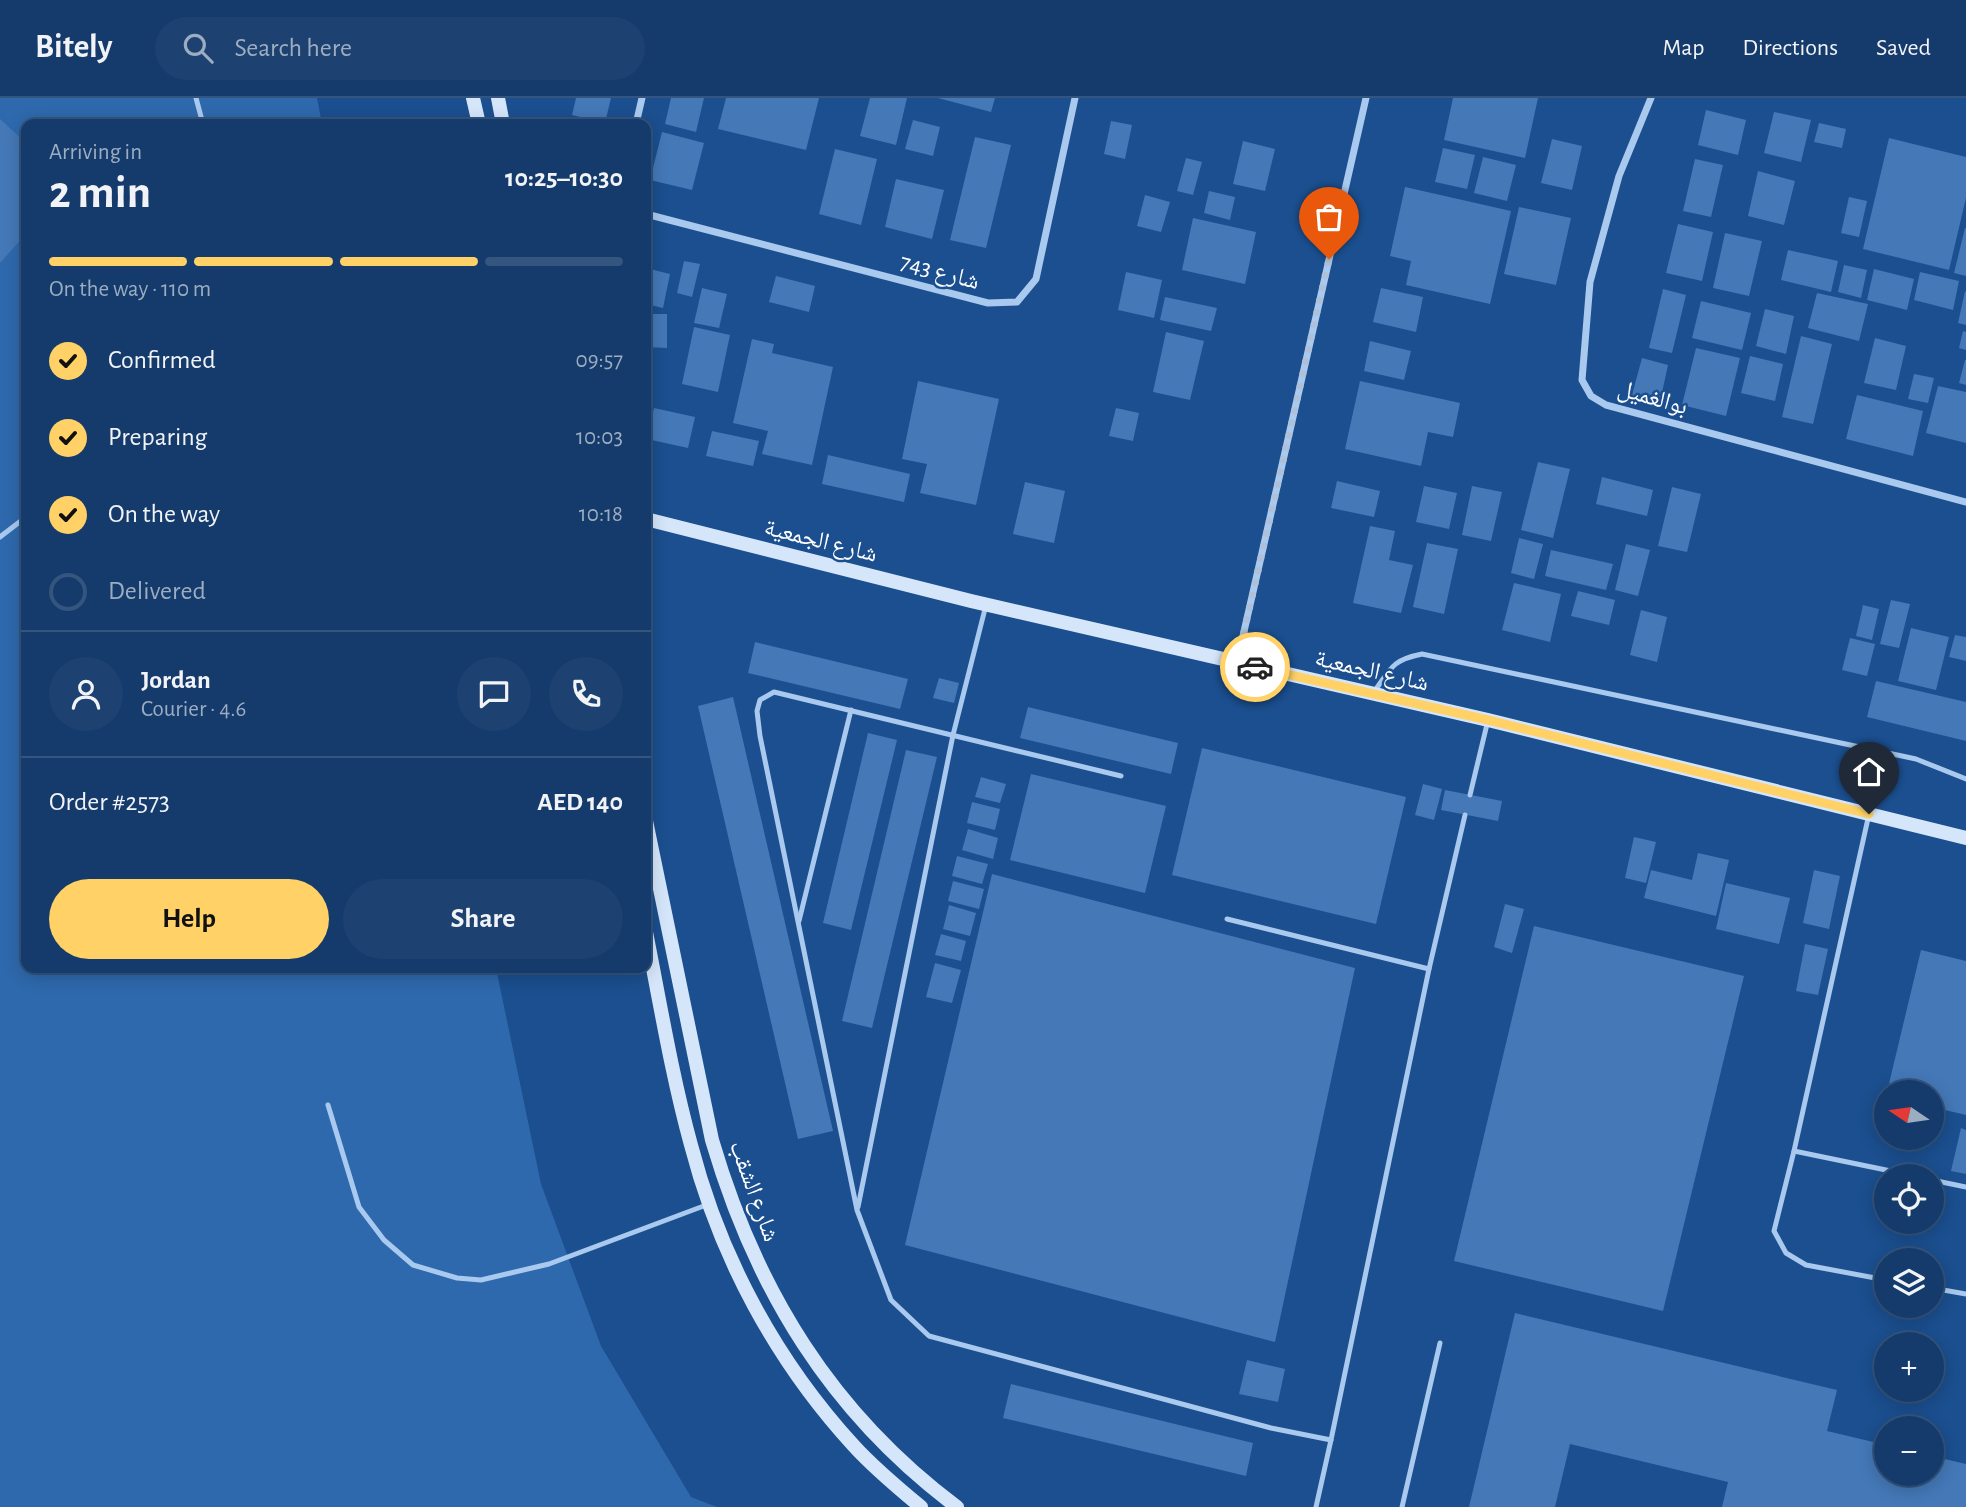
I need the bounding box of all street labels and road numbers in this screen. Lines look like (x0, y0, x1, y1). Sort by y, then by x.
street label: شارع 743 (897, 250, 982, 296)
street label: بوالغميل (1615, 377, 1690, 420)
street label: شارع الجمعية (761, 515, 880, 569)
street label: شارع الجمعية (1312, 646, 1431, 698)
street label: شارع الشقب (723, 1138, 783, 1246)

